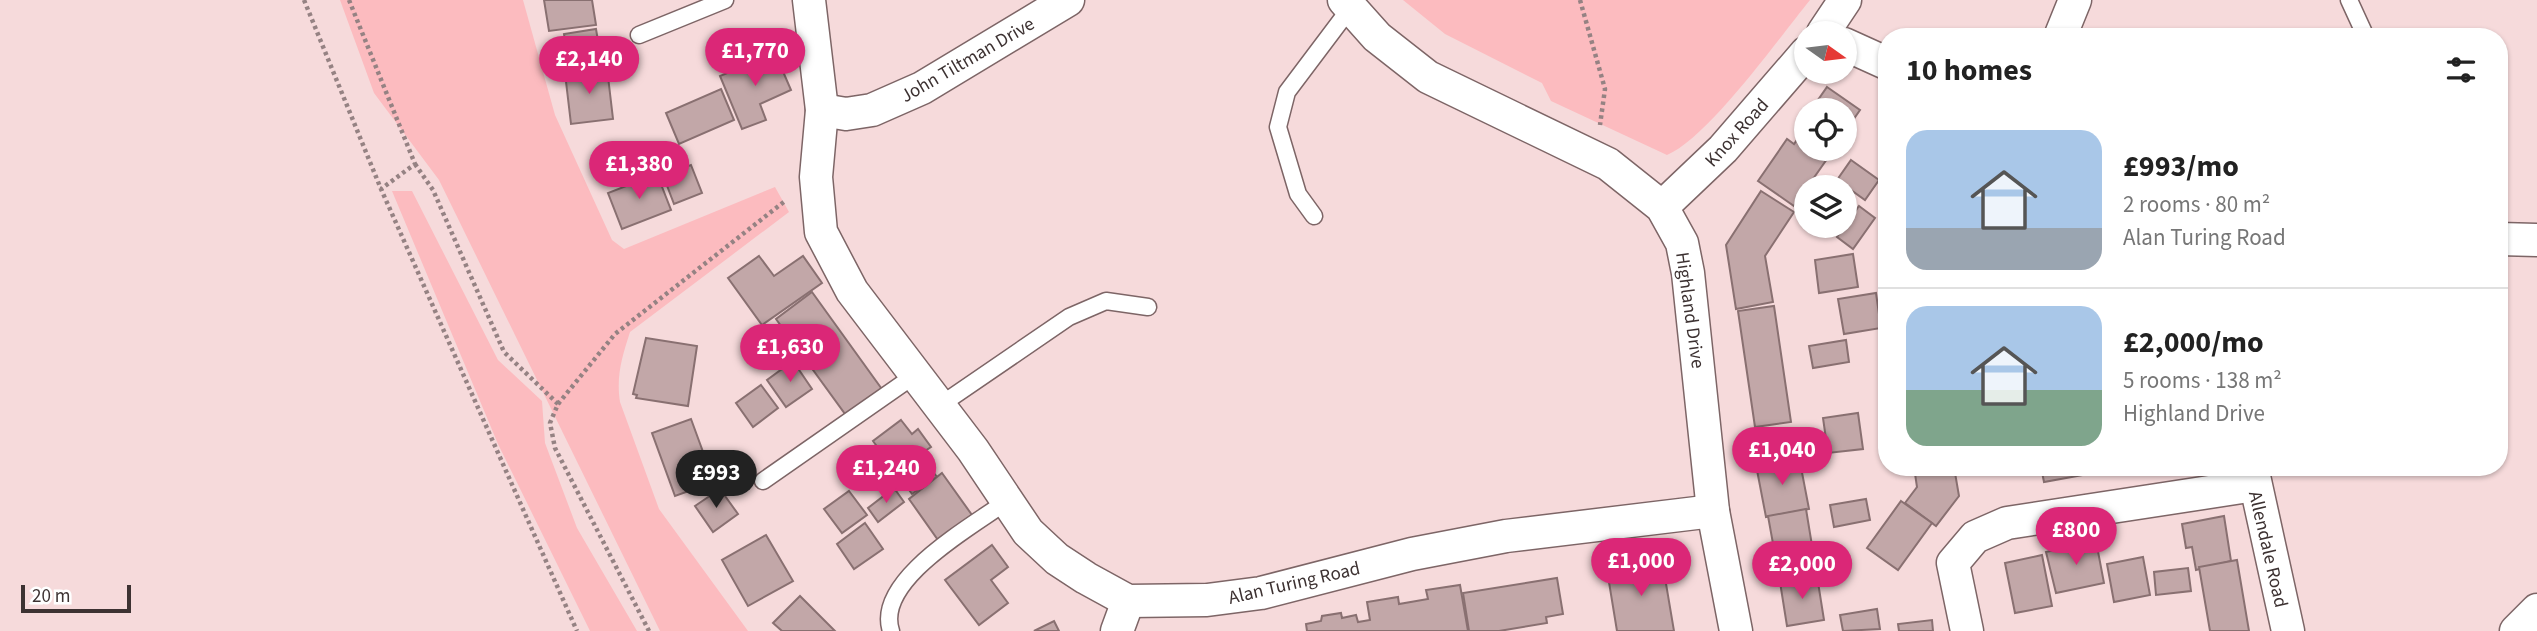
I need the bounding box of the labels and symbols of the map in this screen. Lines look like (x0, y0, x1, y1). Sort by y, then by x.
street label: John Tiltman Drive (896, 11, 1040, 110)
north arrow (1794, 21, 1857, 84)
pin: £1,770 (698, 28, 812, 88)
pin: £2,140 (532, 36, 646, 96)
street label: Knox Road (1699, 93, 1775, 173)
pin: £1,380 (582, 142, 696, 201)
street label: Highland Drive (1668, 250, 1711, 370)
pin: £1,630 (733, 324, 847, 384)
pin: £1,040 (1725, 428, 1839, 487)
pin: £1,240 (829, 446, 943, 505)
pin: £993 (675, 450, 757, 510)
street label: Allendale Road (2241, 488, 2294, 610)
pin: £800 (2035, 508, 2117, 567)
pin: £1,000 (1584, 538, 1698, 598)
pin: £2,000 (1745, 542, 1859, 601)
street label: Alan Turing Road (1226, 555, 1363, 612)
scale bar (21, 582, 131, 614)

